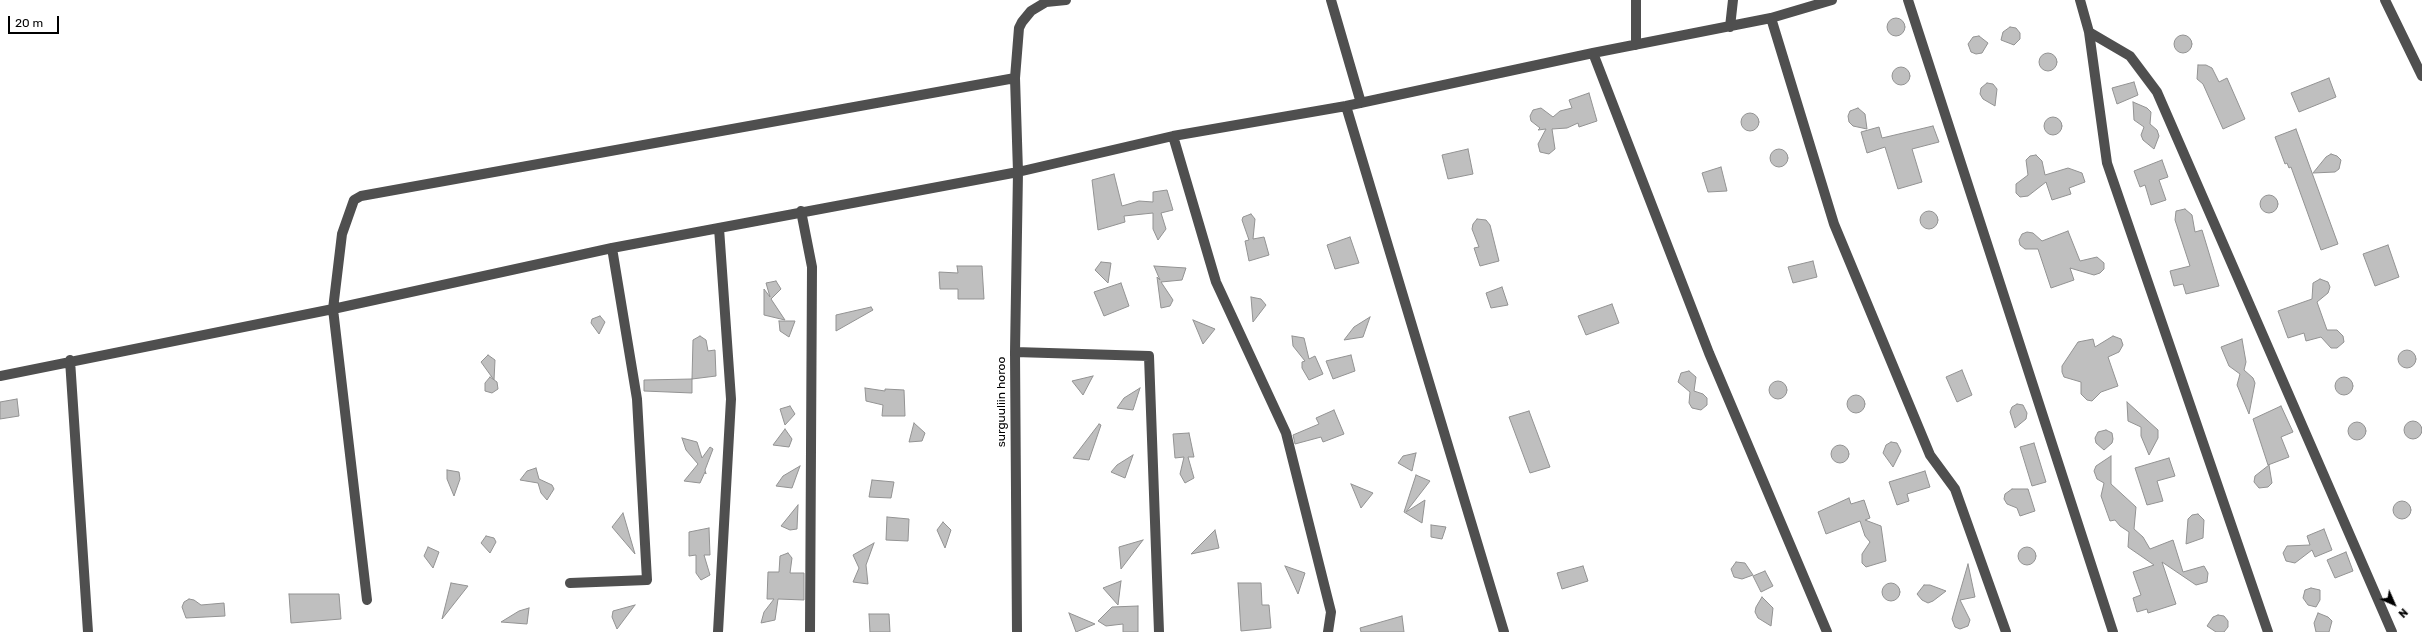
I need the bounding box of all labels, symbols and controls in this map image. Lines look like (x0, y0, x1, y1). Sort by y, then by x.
scale bar (10, 8, 61, 34)
text: 20 m (15, 16, 43, 30)
street label: surguuliin horoo (995, 357, 1009, 447)
north arrow (2374, 584, 2414, 624)
text: N (2395, 605, 2410, 620)

